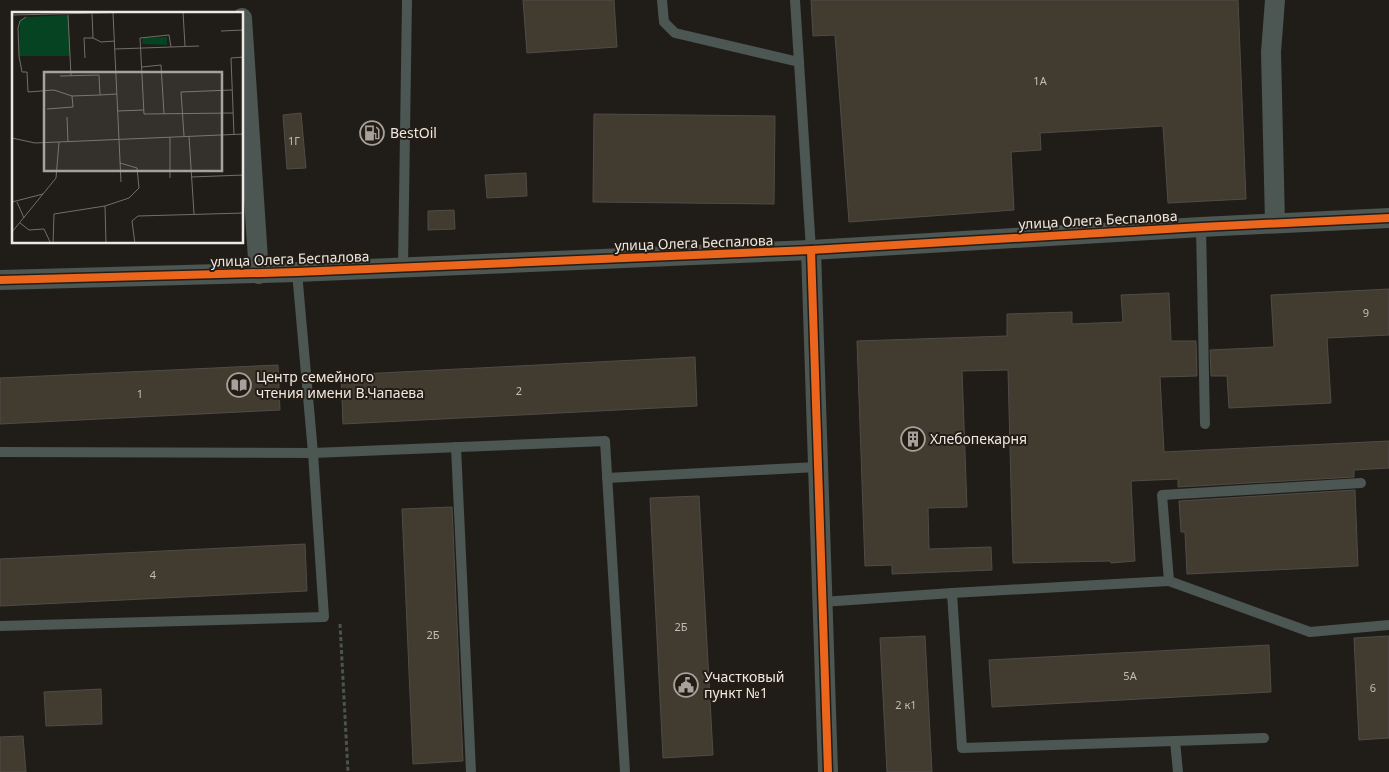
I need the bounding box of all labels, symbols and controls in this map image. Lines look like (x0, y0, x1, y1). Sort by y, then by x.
inset map (12, 12, 244, 244)
house number: 1А (1033, 73, 1048, 88)
fuel station icon: BestOil (359, 120, 385, 146)
place label: BestOil (390, 123, 437, 142)
house number: 1Г (288, 133, 300, 148)
street label: улица Олега Беспалова (1018, 206, 1178, 233)
street label: улица Олега Беспалова (614, 230, 774, 255)
street label: улица Олега Беспалова (210, 246, 370, 271)
house number: 9 (1363, 305, 1369, 320)
place label: Центр семейного чтения имени В.Чапаева (256, 367, 424, 402)
library icon: Центр семейного чтения имени В.Чапаева (226, 372, 252, 398)
house number: 2 (516, 383, 522, 398)
house number: 1 (137, 386, 143, 401)
building icon: Хлебопекарня (900, 426, 926, 452)
place label: Хлебопекарня (930, 429, 1027, 448)
house number: 4 (150, 567, 157, 582)
house number: 2Б (674, 619, 688, 634)
house number: 2Б (426, 627, 440, 642)
place label: Участковый пункт №1 (704, 667, 784, 702)
house number: 5А (1123, 668, 1138, 683)
public building icon: Участковый пункт №1 (673, 672, 699, 698)
house number: 6 (1370, 680, 1376, 695)
house number: 2 к1 (895, 697, 917, 712)

